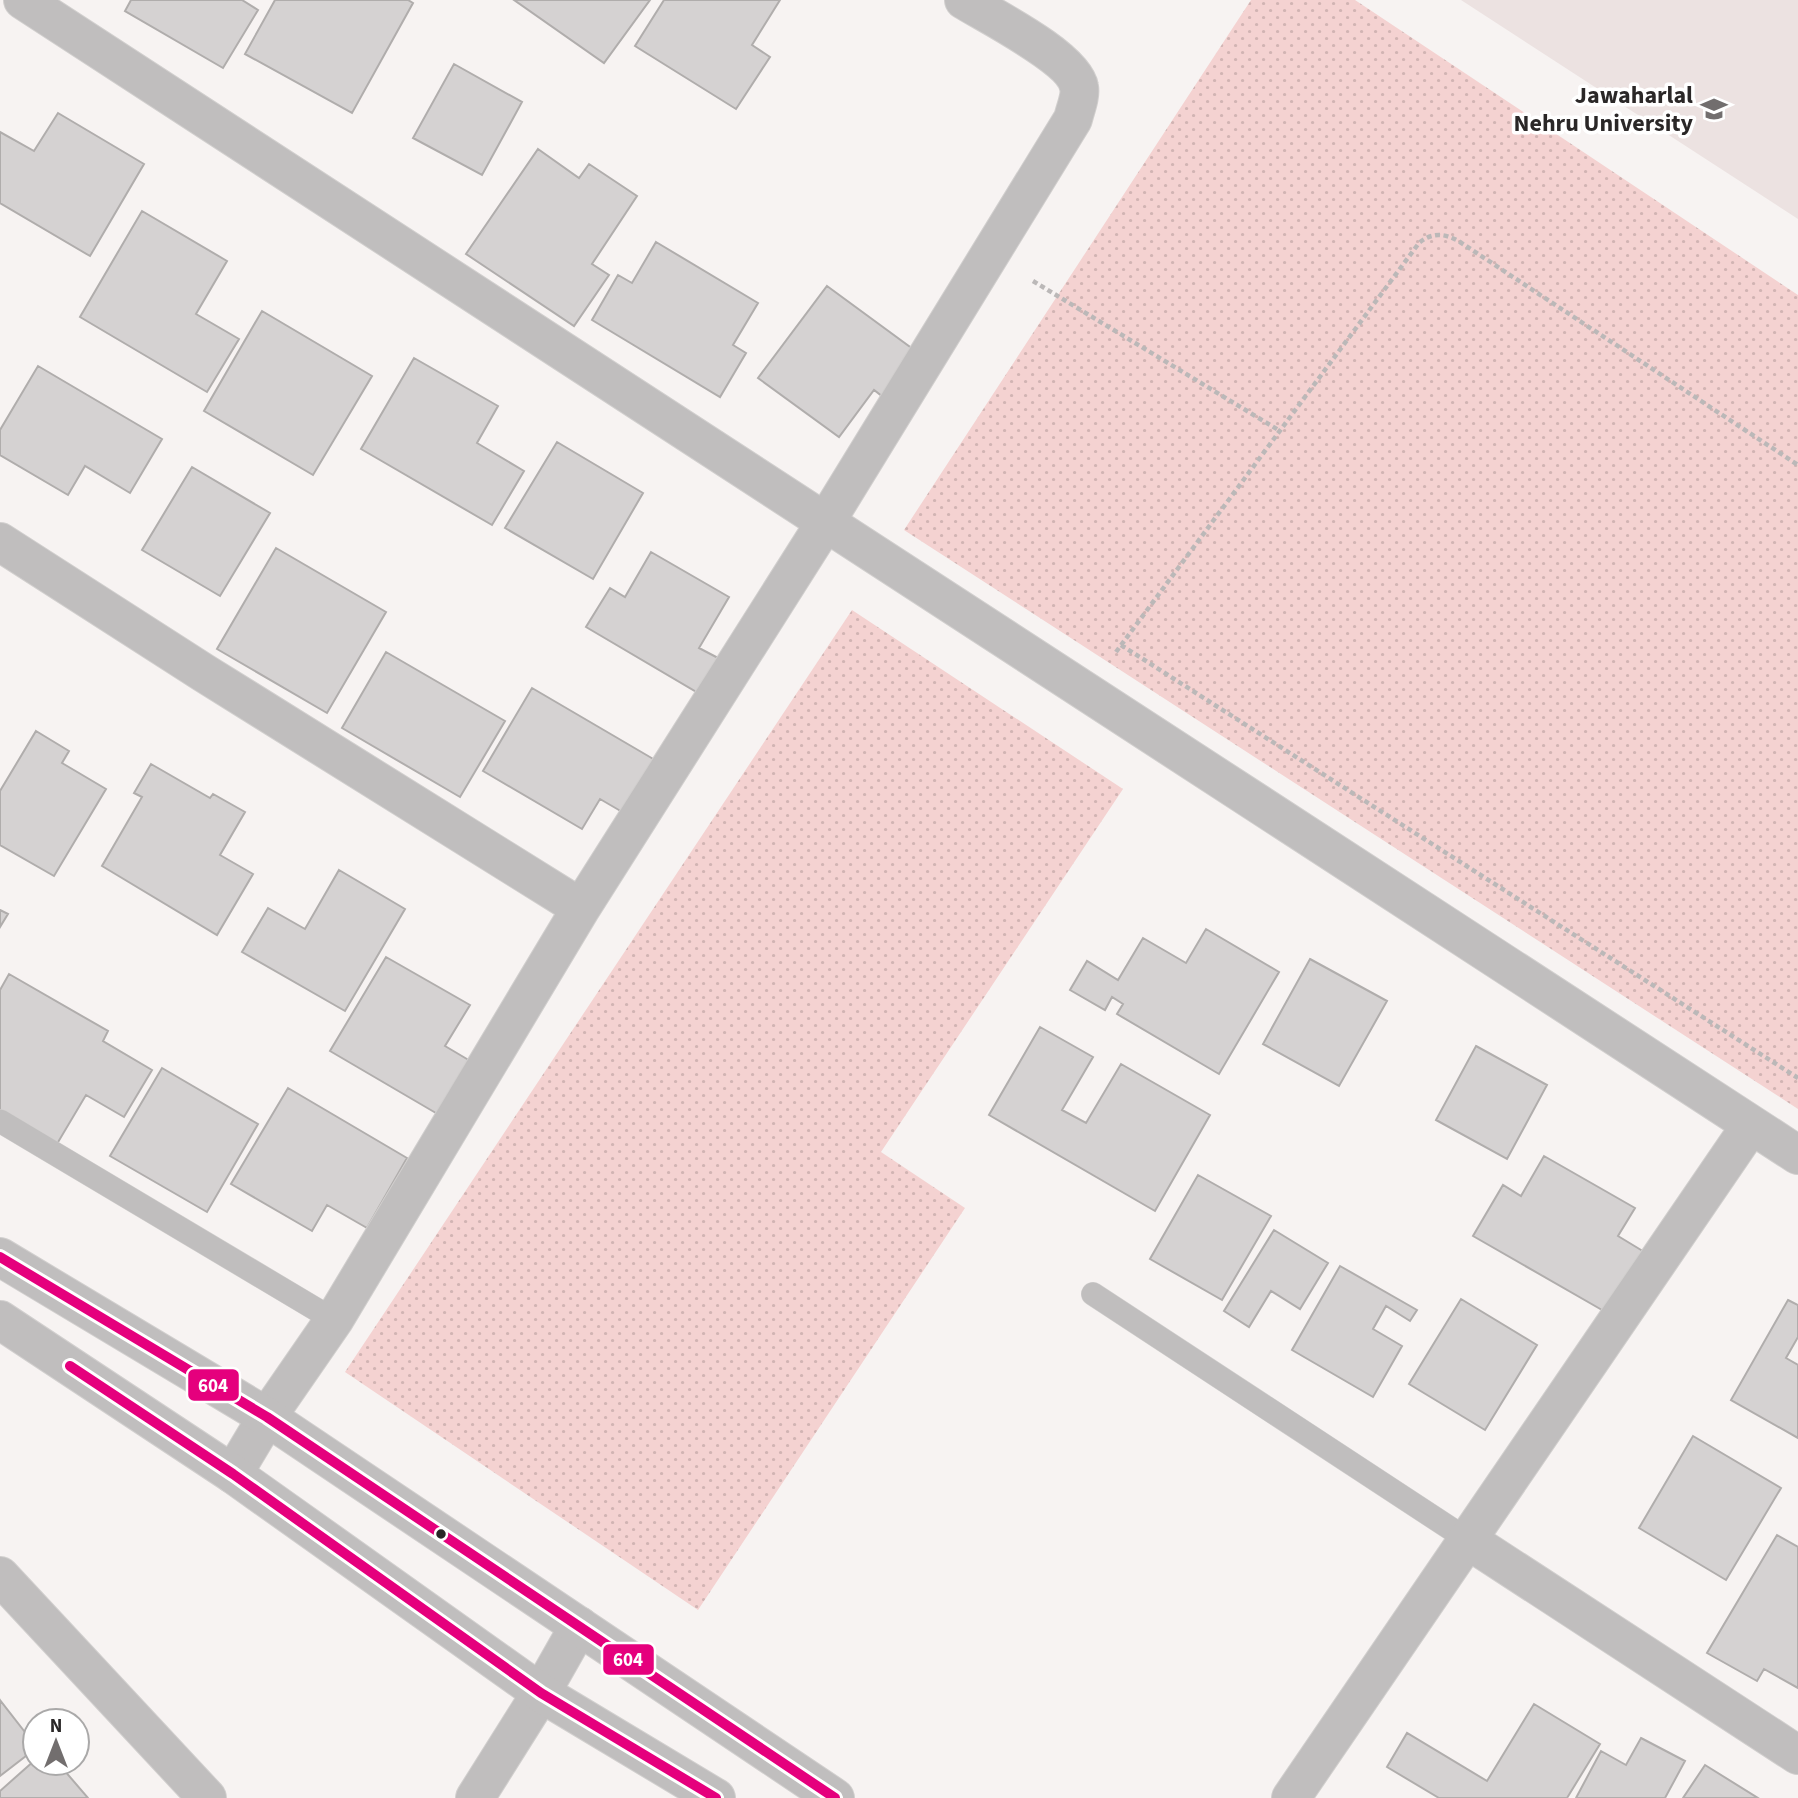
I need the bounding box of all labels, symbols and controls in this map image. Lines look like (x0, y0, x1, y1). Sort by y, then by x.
place label: Jawaharlal Nehru University (1514, 78, 1693, 141)
school or university icon: Jawaharlal Nehru University (1699, 94, 1729, 124)
line badge: 604 (187, 1368, 240, 1402)
text: 604 (198, 1373, 228, 1400)
unlabelled marker (434, 1527, 448, 1541)
line badge: 604 (602, 1643, 655, 1676)
text: 604 (613, 1647, 643, 1674)
north arrow (21, 1707, 91, 1777)
text: N (50, 1713, 62, 1740)

